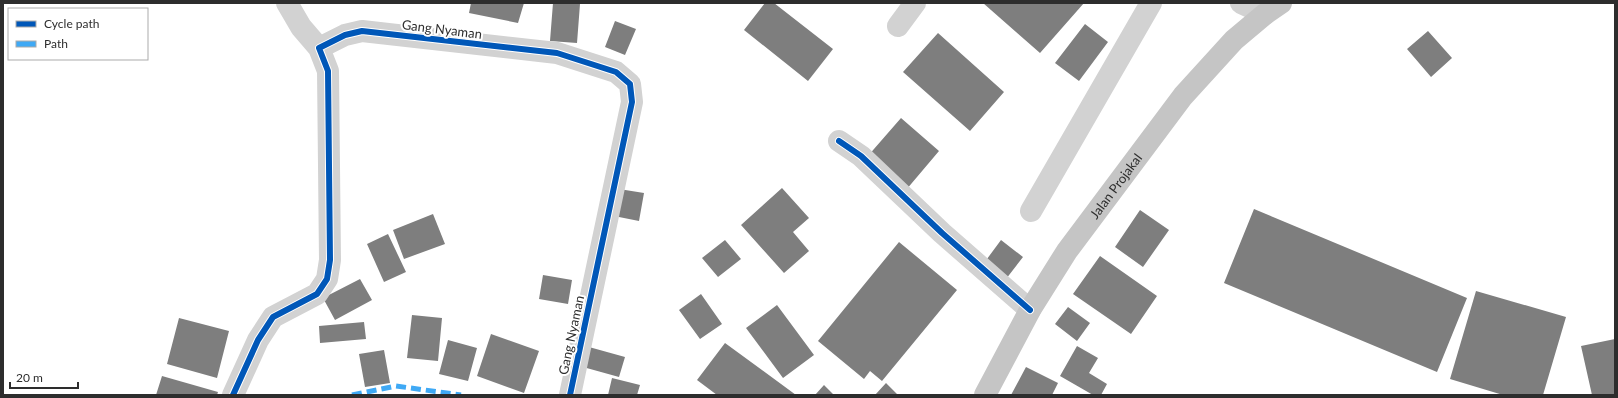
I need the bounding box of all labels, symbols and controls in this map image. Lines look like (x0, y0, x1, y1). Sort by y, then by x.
legend (8, 8, 148, 60)
text: Cycle path (44, 16, 99, 31)
street label: Gang Nyaman (401, 16, 483, 42)
text: Path (44, 36, 68, 51)
street label: Jalan Projakal (1086, 150, 1145, 222)
street label: Gang Nyaman (555, 294, 587, 376)
scale bar (10, 364, 78, 390)
text: 20 m (16, 370, 43, 385)

